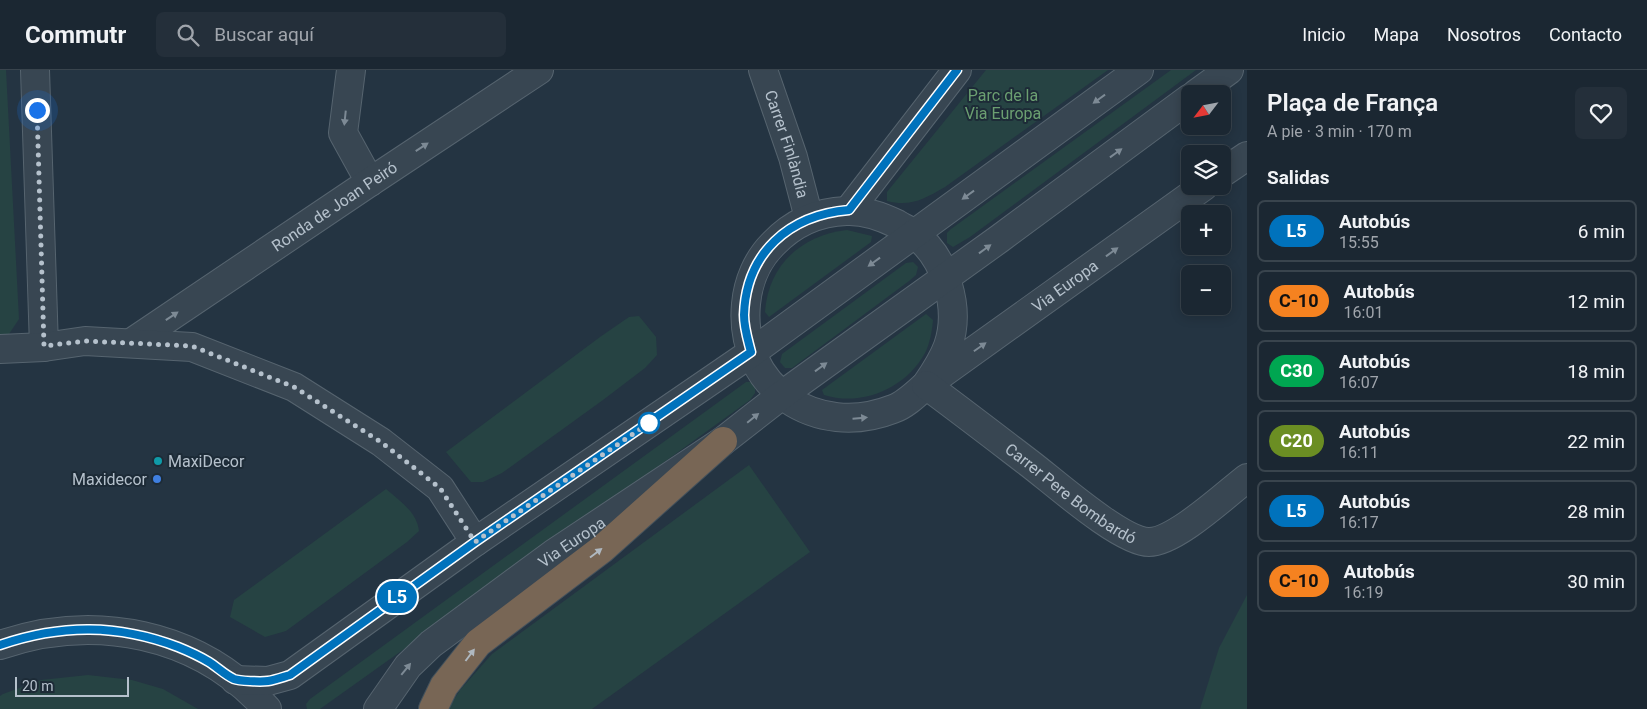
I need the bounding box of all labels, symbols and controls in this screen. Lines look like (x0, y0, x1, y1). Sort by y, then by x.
search box (156, 12, 506, 57)
text: Commutr (25, 21, 126, 49)
icon: search (174, 21, 202, 49)
text: Buscar aquí (214, 23, 314, 46)
text: Inicio (1302, 24, 1346, 45)
text: Mapa (1374, 24, 1419, 45)
text: Nosotros (1447, 24, 1521, 45)
text: Contacto (1549, 24, 1622, 45)
north arrow (1181, 85, 1231, 135)
map controls (1181, 85, 1231, 315)
park label: Parc de la Via Europa (965, 86, 1041, 123)
button: heart (1575, 87, 1627, 139)
street label: Carrer Finlàndia (761, 88, 813, 200)
text: Plaça de França (1267, 89, 1438, 117)
one-way arrow (1092, 94, 1106, 104)
your location (25, 98, 50, 123)
one-way arrow (341, 111, 349, 127)
text: A pie · 3 min · 170 m (1267, 122, 1412, 141)
one-way arrow (416, 142, 429, 151)
button: layers (1181, 145, 1231, 195)
one-way arrow (1109, 148, 1123, 158)
street label: Ronda de Joan Peiró (268, 157, 401, 255)
text: Salidas (1267, 166, 1330, 189)
one-way arrow (962, 189, 975, 200)
button: + (1181, 205, 1231, 255)
text: Autobús (1339, 210, 1410, 233)
text: L5 (1286, 220, 1307, 241)
text: 6 min (1578, 220, 1625, 243)
text: 15:55 (1339, 233, 1379, 252)
one-way arrow (978, 244, 992, 254)
one-way arrow (1105, 247, 1118, 258)
street label: Via Europa (1028, 256, 1101, 316)
one-way arrow (867, 257, 881, 267)
button: − (1181, 265, 1231, 315)
text: Autobús (1344, 280, 1415, 303)
text: C-10 (1279, 290, 1319, 311)
text: 12 min (1567, 290, 1625, 313)
text: 16:01 (1344, 303, 1383, 322)
one-way arrow (165, 311, 178, 321)
one-way arrow (973, 342, 987, 352)
text: Autobús (1339, 350, 1410, 373)
text: C30 (1280, 360, 1313, 381)
text: 18 min (1567, 360, 1625, 383)
one-way arrow (814, 361, 827, 372)
text: 16:07 (1339, 373, 1379, 392)
unlabelled marker (638, 412, 660, 434)
one-way arrow (746, 413, 759, 424)
one-way arrow (852, 414, 868, 422)
text: Autobús (1339, 420, 1410, 443)
text: C20 (1280, 430, 1313, 451)
text: 22 min (1567, 430, 1625, 453)
street label: Carrer Pere Bombardó (1002, 439, 1139, 548)
text: 16:11 (1339, 443, 1379, 462)
place label: MaxiDecor (168, 452, 245, 471)
marker: MaxiDecor (152, 455, 164, 467)
place label: Maxidecor (72, 470, 148, 489)
marker: Maxidecor (151, 473, 163, 485)
text: Autobús (1339, 490, 1410, 513)
text: L5 (1286, 500, 1307, 521)
text: 28 min (1567, 500, 1625, 523)
street label: Via Europa (534, 513, 609, 571)
text: 16:17 (1339, 513, 1379, 532)
one-way arrow (589, 548, 602, 559)
text: Autobús (1344, 560, 1415, 583)
text: C-10 (1279, 570, 1319, 591)
text: 30 min (1567, 570, 1625, 593)
line badge: L5 (374, 581, 420, 613)
text: 16:19 (1344, 583, 1383, 602)
text: L5 (387, 586, 407, 607)
one-way arrow (465, 648, 475, 662)
one-way arrow (401, 663, 412, 676)
scale bar (15, 674, 129, 697)
text: 20 m (22, 678, 54, 694)

